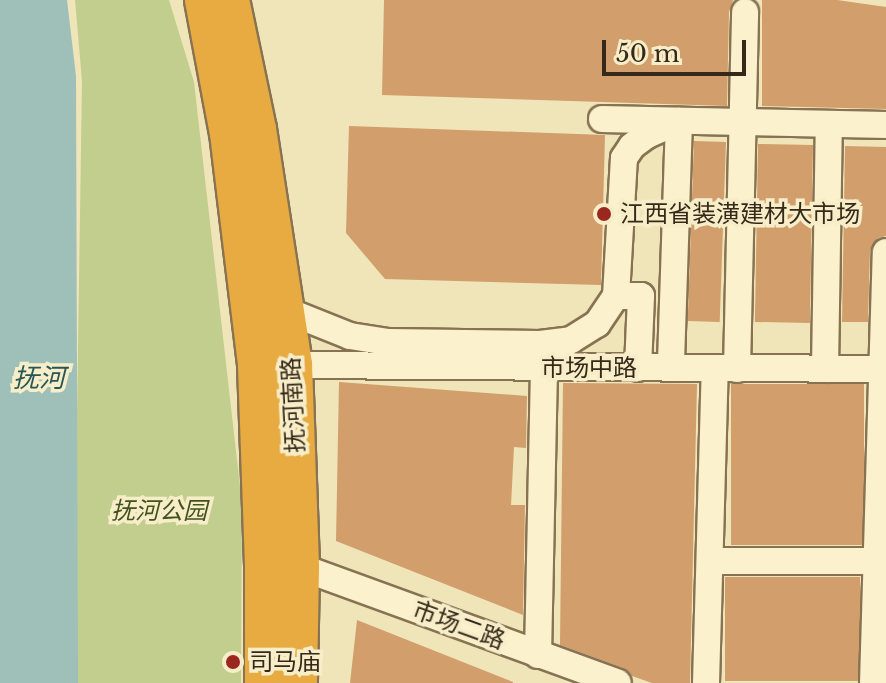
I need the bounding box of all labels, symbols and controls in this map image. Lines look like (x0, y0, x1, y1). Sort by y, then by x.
scale bar (606, 24, 750, 74)
text: 50 m (616, 39, 679, 68)
place label: 江西省装潢建材大市场 (620, 200, 860, 228)
marker: 江西省装潢建材大市场 (595, 205, 613, 223)
street label: 市场中路 (541, 354, 637, 382)
street label: 抚河南路 (276, 356, 310, 454)
water label: 抚河 (13, 363, 65, 395)
park label: 抚河公园 (111, 497, 207, 525)
street label: 市场二路 (409, 595, 509, 655)
place label: 司马庙 (249, 648, 321, 676)
marker: 司马庙 (224, 653, 242, 671)

